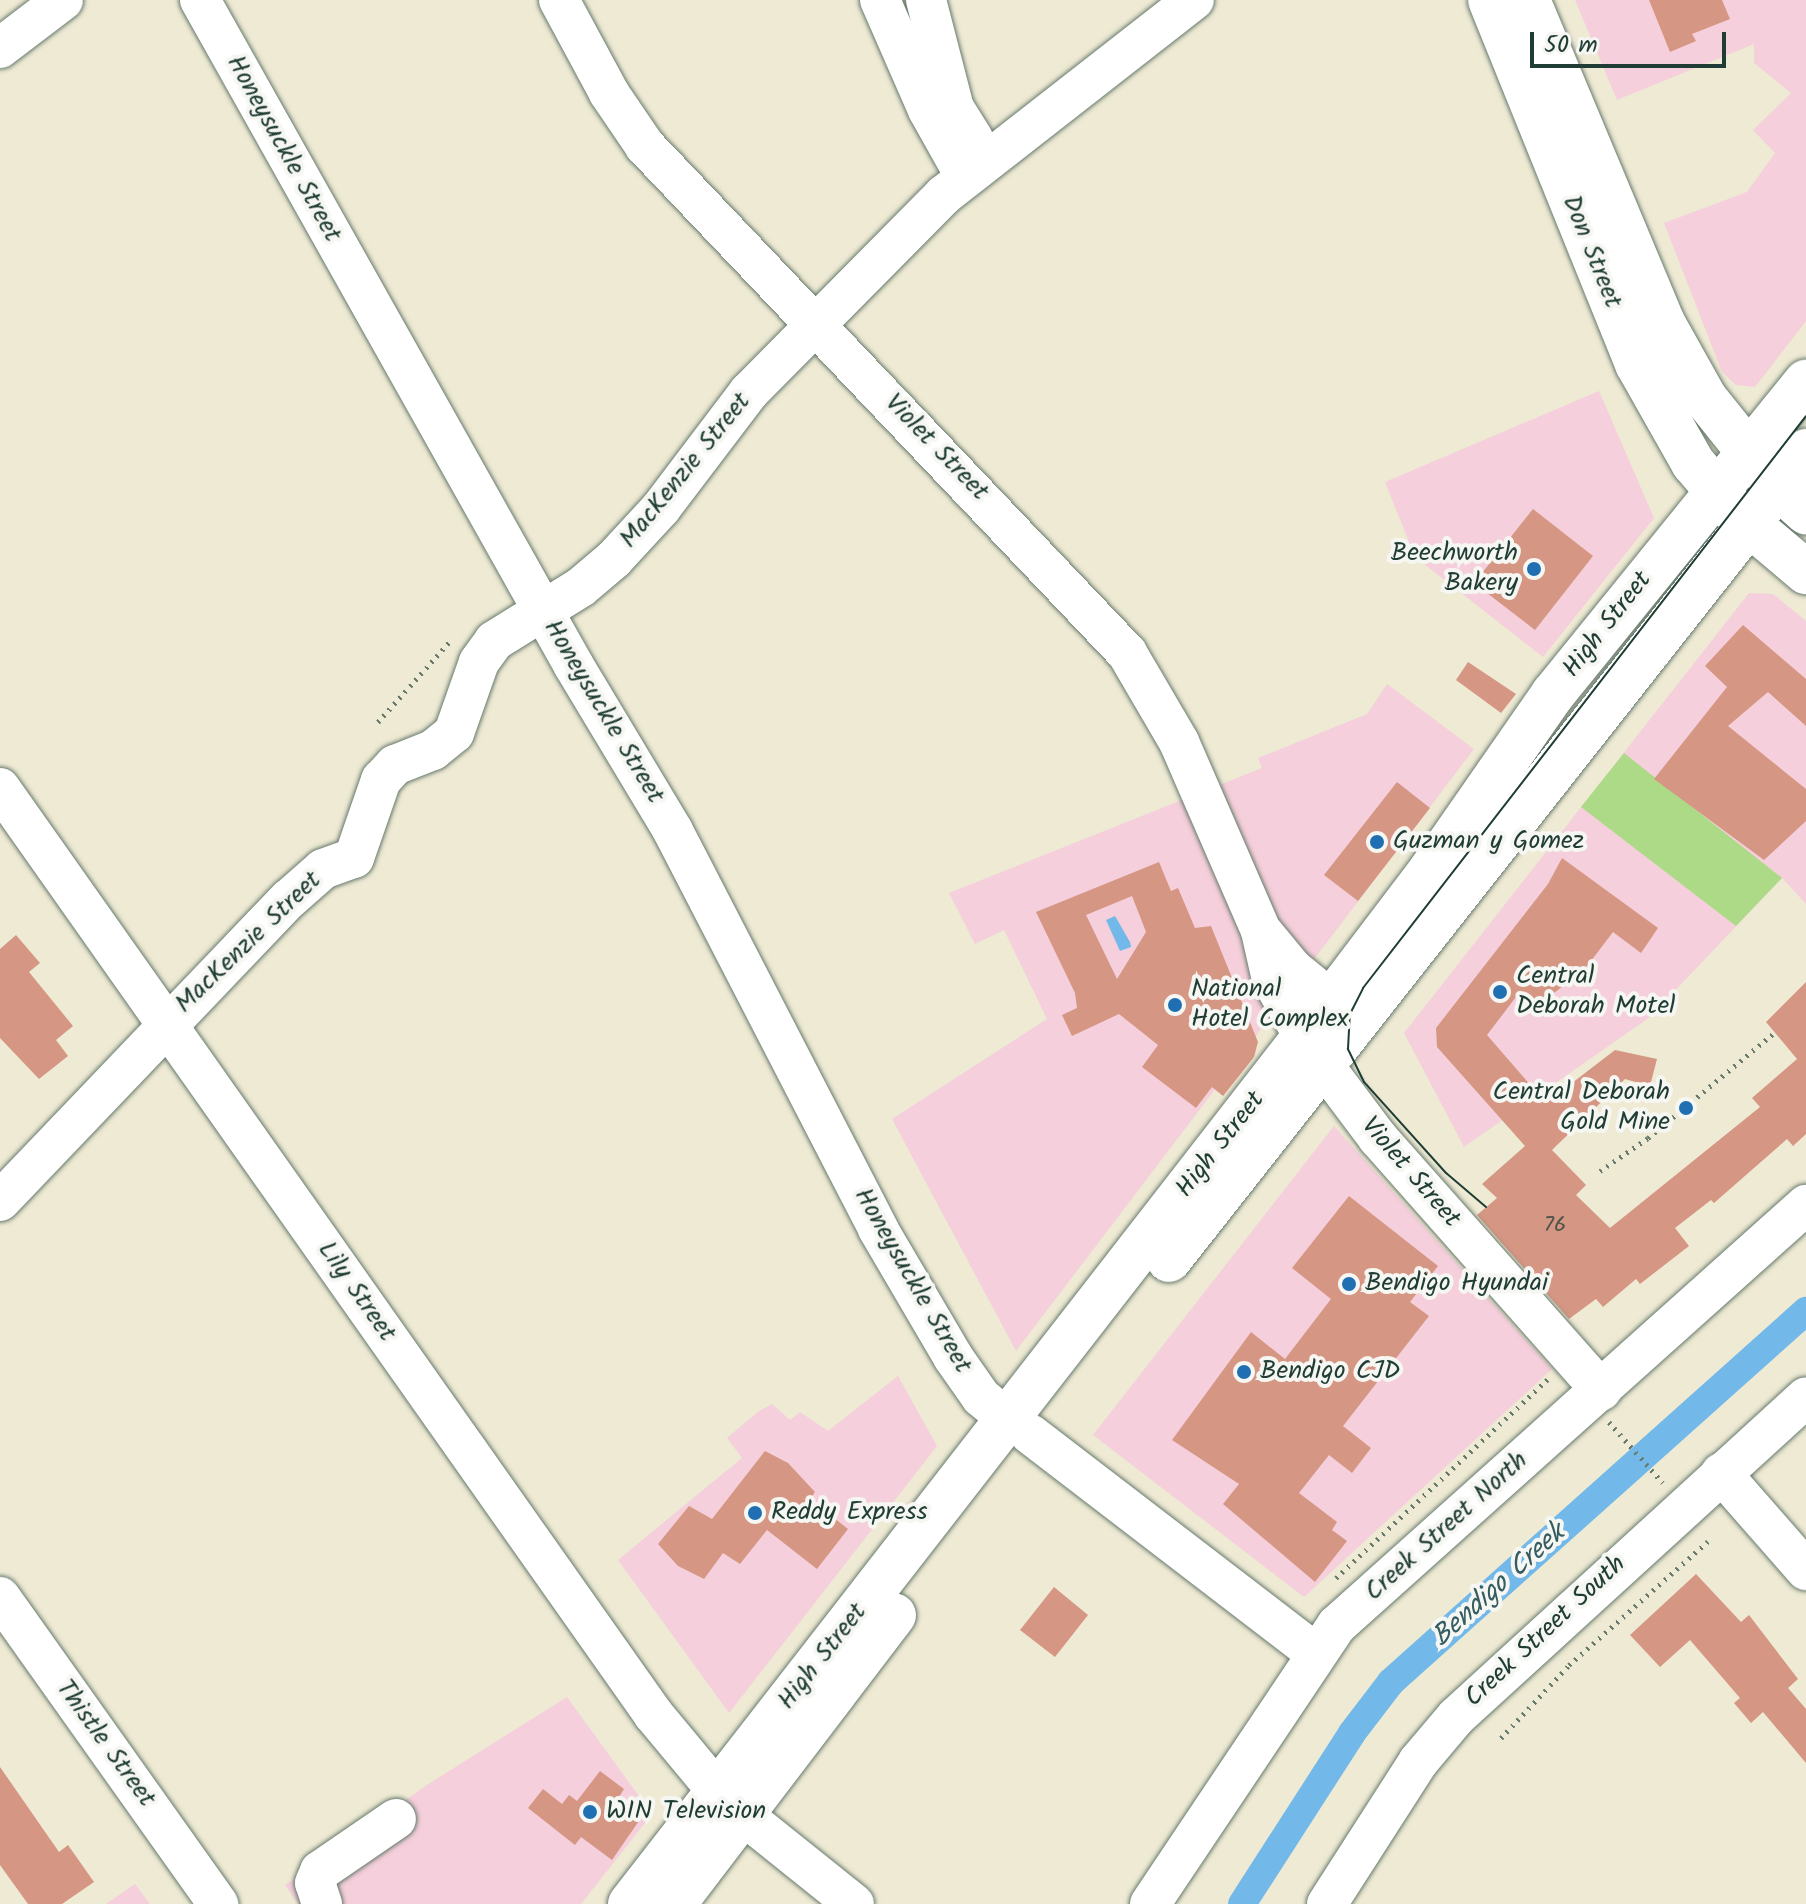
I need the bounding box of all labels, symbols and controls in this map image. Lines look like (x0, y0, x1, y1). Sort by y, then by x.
scale bar (1534, 16, 1730, 66)
text: 50 m (1544, 26, 1598, 65)
street label: Honeysuckle Street (219, 50, 347, 248)
street label: Don Street (1554, 191, 1628, 313)
street label: MacKenzie Street (614, 387, 758, 555)
street label: Violet Street (877, 388, 995, 508)
place label: Beechworth Bakery (1391, 538, 1518, 600)
marker: Beechworth Bakery (1525, 560, 1543, 578)
street label: High Street (1557, 566, 1659, 684)
street label: Honeysuckle Street (536, 615, 670, 809)
place label: Guzman y Gomez (1393, 826, 1584, 858)
marker: Guzman y Gomez (1368, 833, 1386, 851)
street label: MacKenzie Street (170, 865, 328, 1021)
place label: Central Deborah Motel (1516, 961, 1675, 1022)
place label: National Hotel Complex (1191, 974, 1348, 1036)
marker: Central Deborah Motel (1491, 983, 1509, 1001)
marker: National Hotel Complex (1166, 996, 1184, 1014)
place label: Central Deborah Gold Mine (1493, 1077, 1670, 1138)
street label: High Street (1170, 1086, 1272, 1204)
marker: Central Deborah Gold Mine (1677, 1099, 1695, 1117)
street label: Violet Street (1354, 1111, 1466, 1235)
street label: Honeysuckle Street (846, 1183, 978, 1379)
house number: 76 (1544, 1213, 1566, 1239)
street label: Lily Street (310, 1236, 402, 1348)
place label: Bendigo Hyundai (1365, 1268, 1548, 1300)
marker: Bendigo Hyundai (1340, 1275, 1358, 1293)
place label: Bendigo CJD (1260, 1356, 1400, 1388)
marker: Bendigo CJD (1235, 1363, 1253, 1381)
street label: Creek Street North (1359, 1446, 1535, 1608)
place label: Reddy Express (771, 1497, 928, 1529)
marker: Reddy Express (746, 1504, 764, 1522)
water label: Bendigo Creek (1425, 1517, 1573, 1655)
street label: Creek Street South (1459, 1549, 1633, 1715)
street label: High Street (772, 1598, 874, 1716)
street label: Thistle Street (48, 1674, 162, 1814)
place label: WIN Television (606, 1796, 766, 1828)
marker: WIN Television (581, 1803, 599, 1821)

